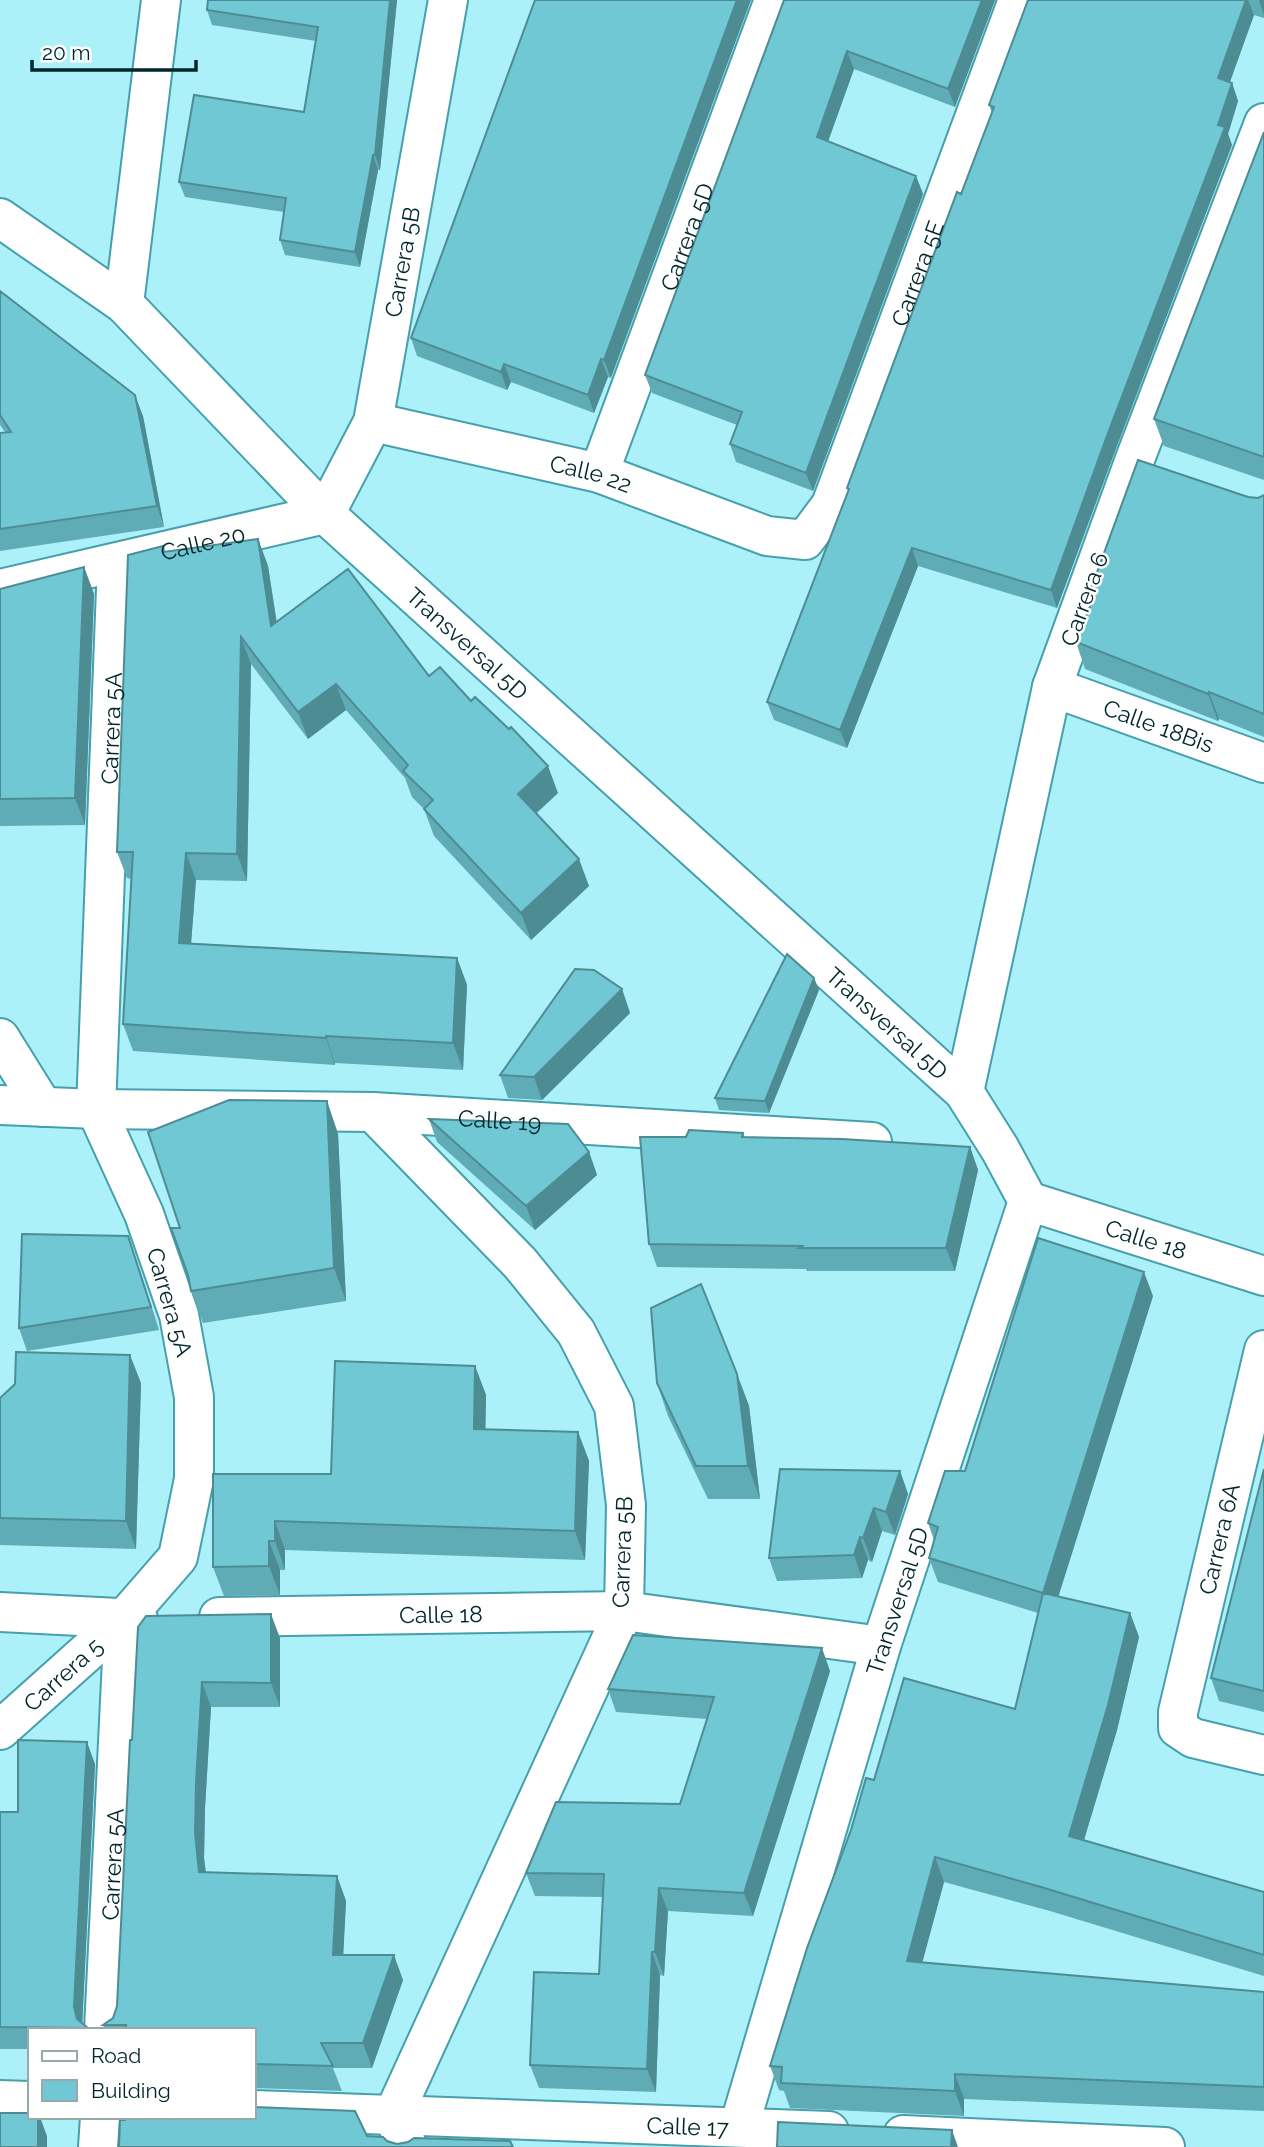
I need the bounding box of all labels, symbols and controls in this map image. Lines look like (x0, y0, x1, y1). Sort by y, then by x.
scale bar (32, 28, 196, 72)
text: 20 m (42, 40, 90, 65)
street label: Carrera 5D (654, 179, 719, 294)
street label: Carrera 5B (378, 204, 425, 319)
street label: Carrera 5E (885, 217, 949, 330)
street label: Calle 22 (547, 449, 636, 498)
street label: Calle 20 (158, 519, 248, 565)
street label: Carrera 6 (1055, 548, 1113, 650)
street label: Transversal 5D (401, 581, 534, 705)
street label: Carrera 5A (95, 671, 126, 785)
street label: Calle 18Bis (1100, 693, 1218, 757)
street label: Transversal 5D (821, 961, 954, 1085)
street label: Calle 19 (457, 1104, 542, 1136)
street label: Calle 18 (1102, 1213, 1190, 1264)
street label: Carrera 5A (142, 1244, 199, 1360)
street label: Carrera 6A (1193, 1480, 1245, 1597)
street label: Carrera 5B (607, 1496, 637, 1608)
street label: Transversal 5D (860, 1523, 934, 1679)
street label: Calle 18 (399, 1600, 483, 1628)
street label: Carrera 5 (18, 1632, 108, 1716)
street label: Carrera 5A (96, 1807, 128, 1921)
legend (28, 2028, 256, 2119)
text: Road (91, 2043, 141, 2068)
text: Building (91, 2078, 171, 2103)
street label: Calle 17 (646, 2111, 730, 2141)

